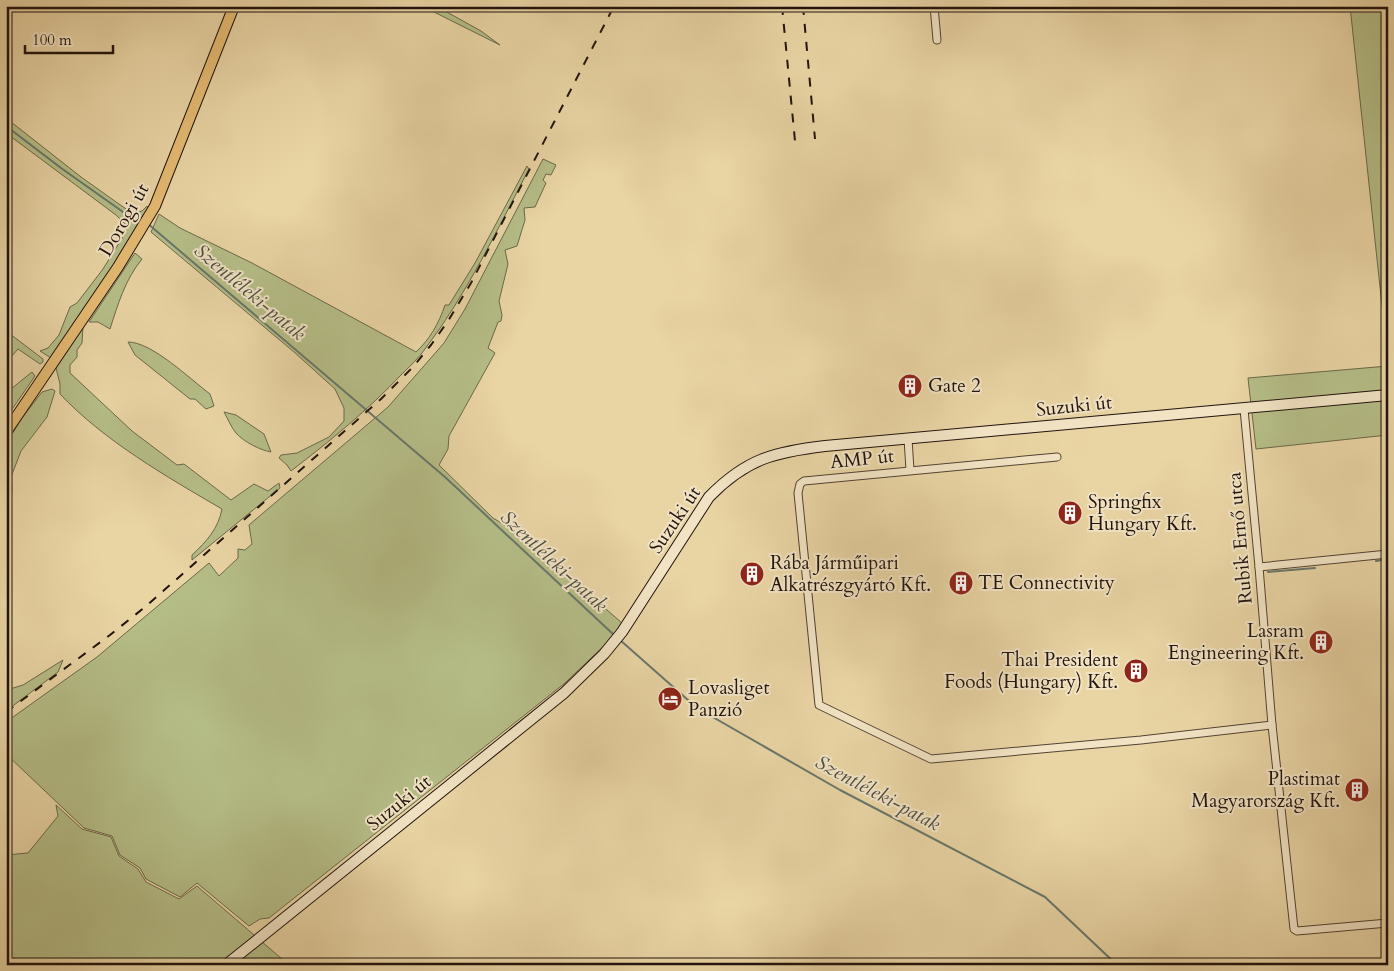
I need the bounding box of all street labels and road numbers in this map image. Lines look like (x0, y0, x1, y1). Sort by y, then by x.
street label: Dorogi út (93, 179, 155, 261)
street label: Suzuki út (1035, 389, 1113, 423)
street label: AMP út (829, 443, 895, 475)
street label: Rubik Ernő utca (1221, 471, 1259, 605)
street label: Suzuki út (643, 481, 707, 559)
street label: Suzuki út (361, 769, 437, 837)

